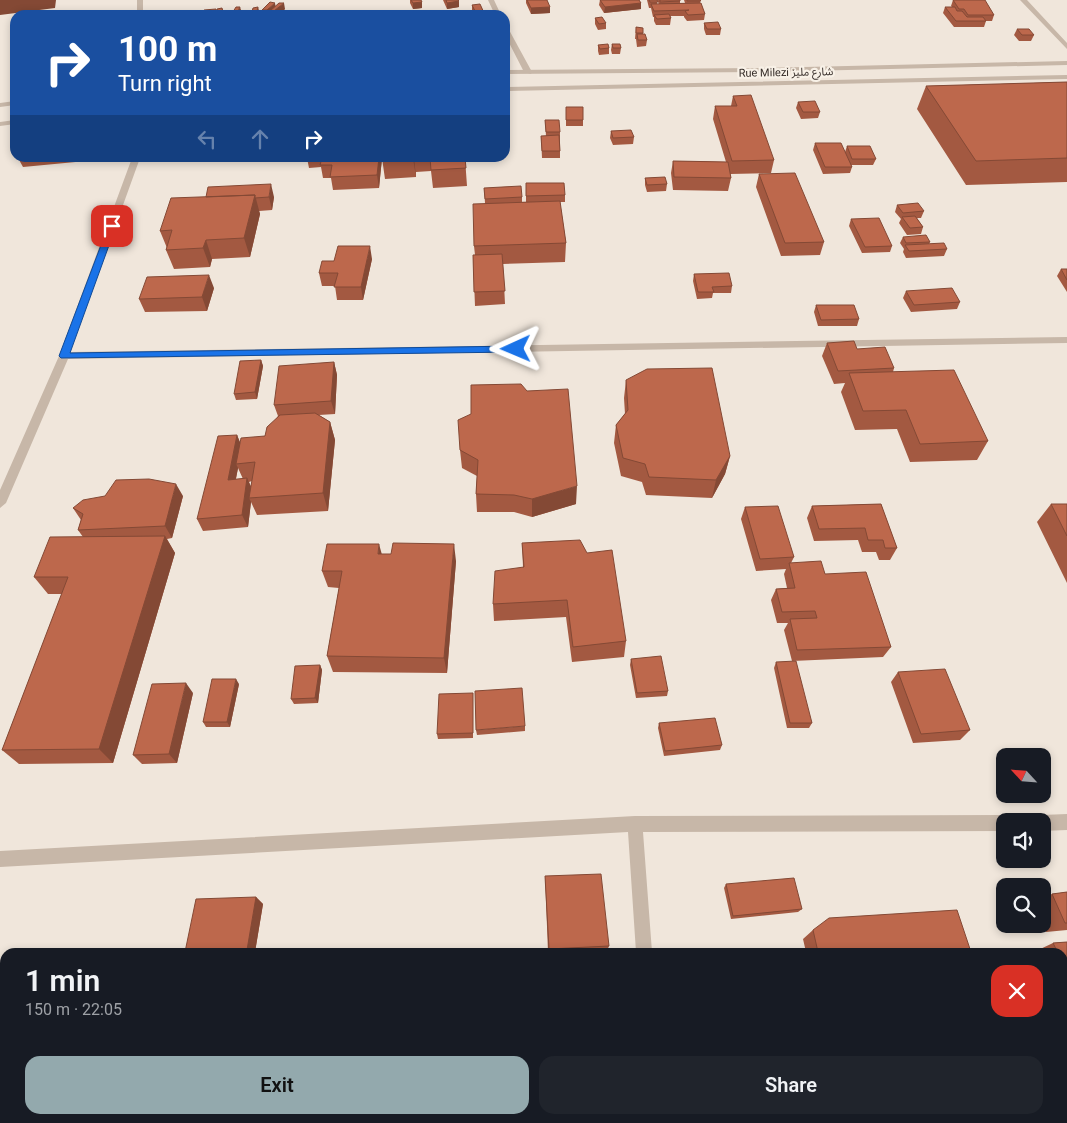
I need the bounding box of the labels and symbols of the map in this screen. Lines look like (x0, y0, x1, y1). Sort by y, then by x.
street label: Rue Milezi شارع مليز (739, 65, 834, 81)
pin (91, 205, 133, 247)
position arrow (489, 322, 541, 374)
north arrow (996, 748, 1051, 802)

